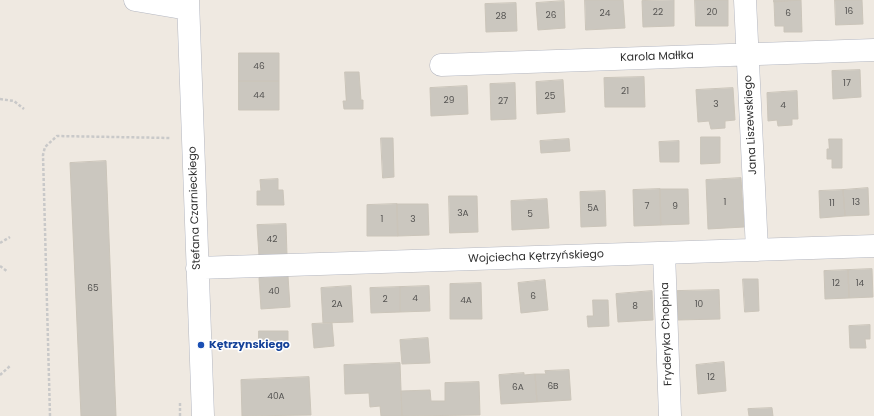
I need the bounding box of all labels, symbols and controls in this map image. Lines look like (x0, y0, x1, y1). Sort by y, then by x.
house number: 16 (845, 7, 853, 17)
house number: 22 (653, 8, 663, 18)
house number: 20 (707, 8, 717, 18)
house number: 24 (600, 9, 610, 19)
house number: 6 (785, 9, 791, 19)
house number: 26 (546, 11, 556, 21)
house number: 28 (496, 12, 506, 22)
street label: Karola Małłka (620, 49, 694, 65)
house number: 46 (253, 62, 265, 72)
street label: Jana Liszewskiego (742, 75, 760, 175)
house number: 17 (843, 79, 851, 89)
house number: 21 (621, 87, 629, 97)
house number: 44 (253, 91, 265, 101)
house number: 25 (545, 92, 555, 102)
house number: 29 (444, 96, 454, 106)
house number: 27 (498, 97, 508, 107)
house number: 3 (713, 100, 719, 110)
house number: 4 (780, 101, 786, 111)
street label: Stefana Czarnieckiego (186, 146, 204, 270)
house number: 1 (724, 198, 726, 208)
house number: 13 (852, 198, 860, 208)
house number: 11 (829, 199, 835, 209)
house number: 7 (645, 202, 649, 212)
house number: 9 (672, 202, 678, 212)
house number: 5A (587, 204, 599, 214)
house number: 3A (457, 209, 469, 219)
house number: 5 (527, 210, 533, 220)
house number: 1 (381, 215, 383, 225)
house number: 3 (410, 215, 416, 225)
house number: 42 (267, 235, 277, 245)
street label: Wojciecha Kętrzyńskiego (468, 248, 604, 266)
house number: 12 (832, 279, 840, 289)
house number: 14 (856, 279, 864, 289)
street label: Fryderyka Chopina (659, 282, 675, 386)
house number: 65 (87, 284, 99, 294)
house number: 40 (268, 287, 280, 297)
house number: 6 (530, 292, 536, 302)
house number: 4 (412, 294, 418, 304)
house number: 2 (382, 295, 388, 305)
house number: 4A (460, 296, 472, 306)
house number: 2A (331, 300, 343, 310)
house number: 10 (695, 300, 703, 310)
house number: 8 (632, 302, 638, 312)
place label: Kętrzynskiego (209, 338, 290, 352)
marker: Kętrzynskiego (196, 340, 206, 350)
house number: 12 (707, 373, 715, 383)
house number: 6B (547, 382, 559, 392)
house number: 6A (512, 383, 524, 393)
house number: 40A (267, 392, 285, 402)

